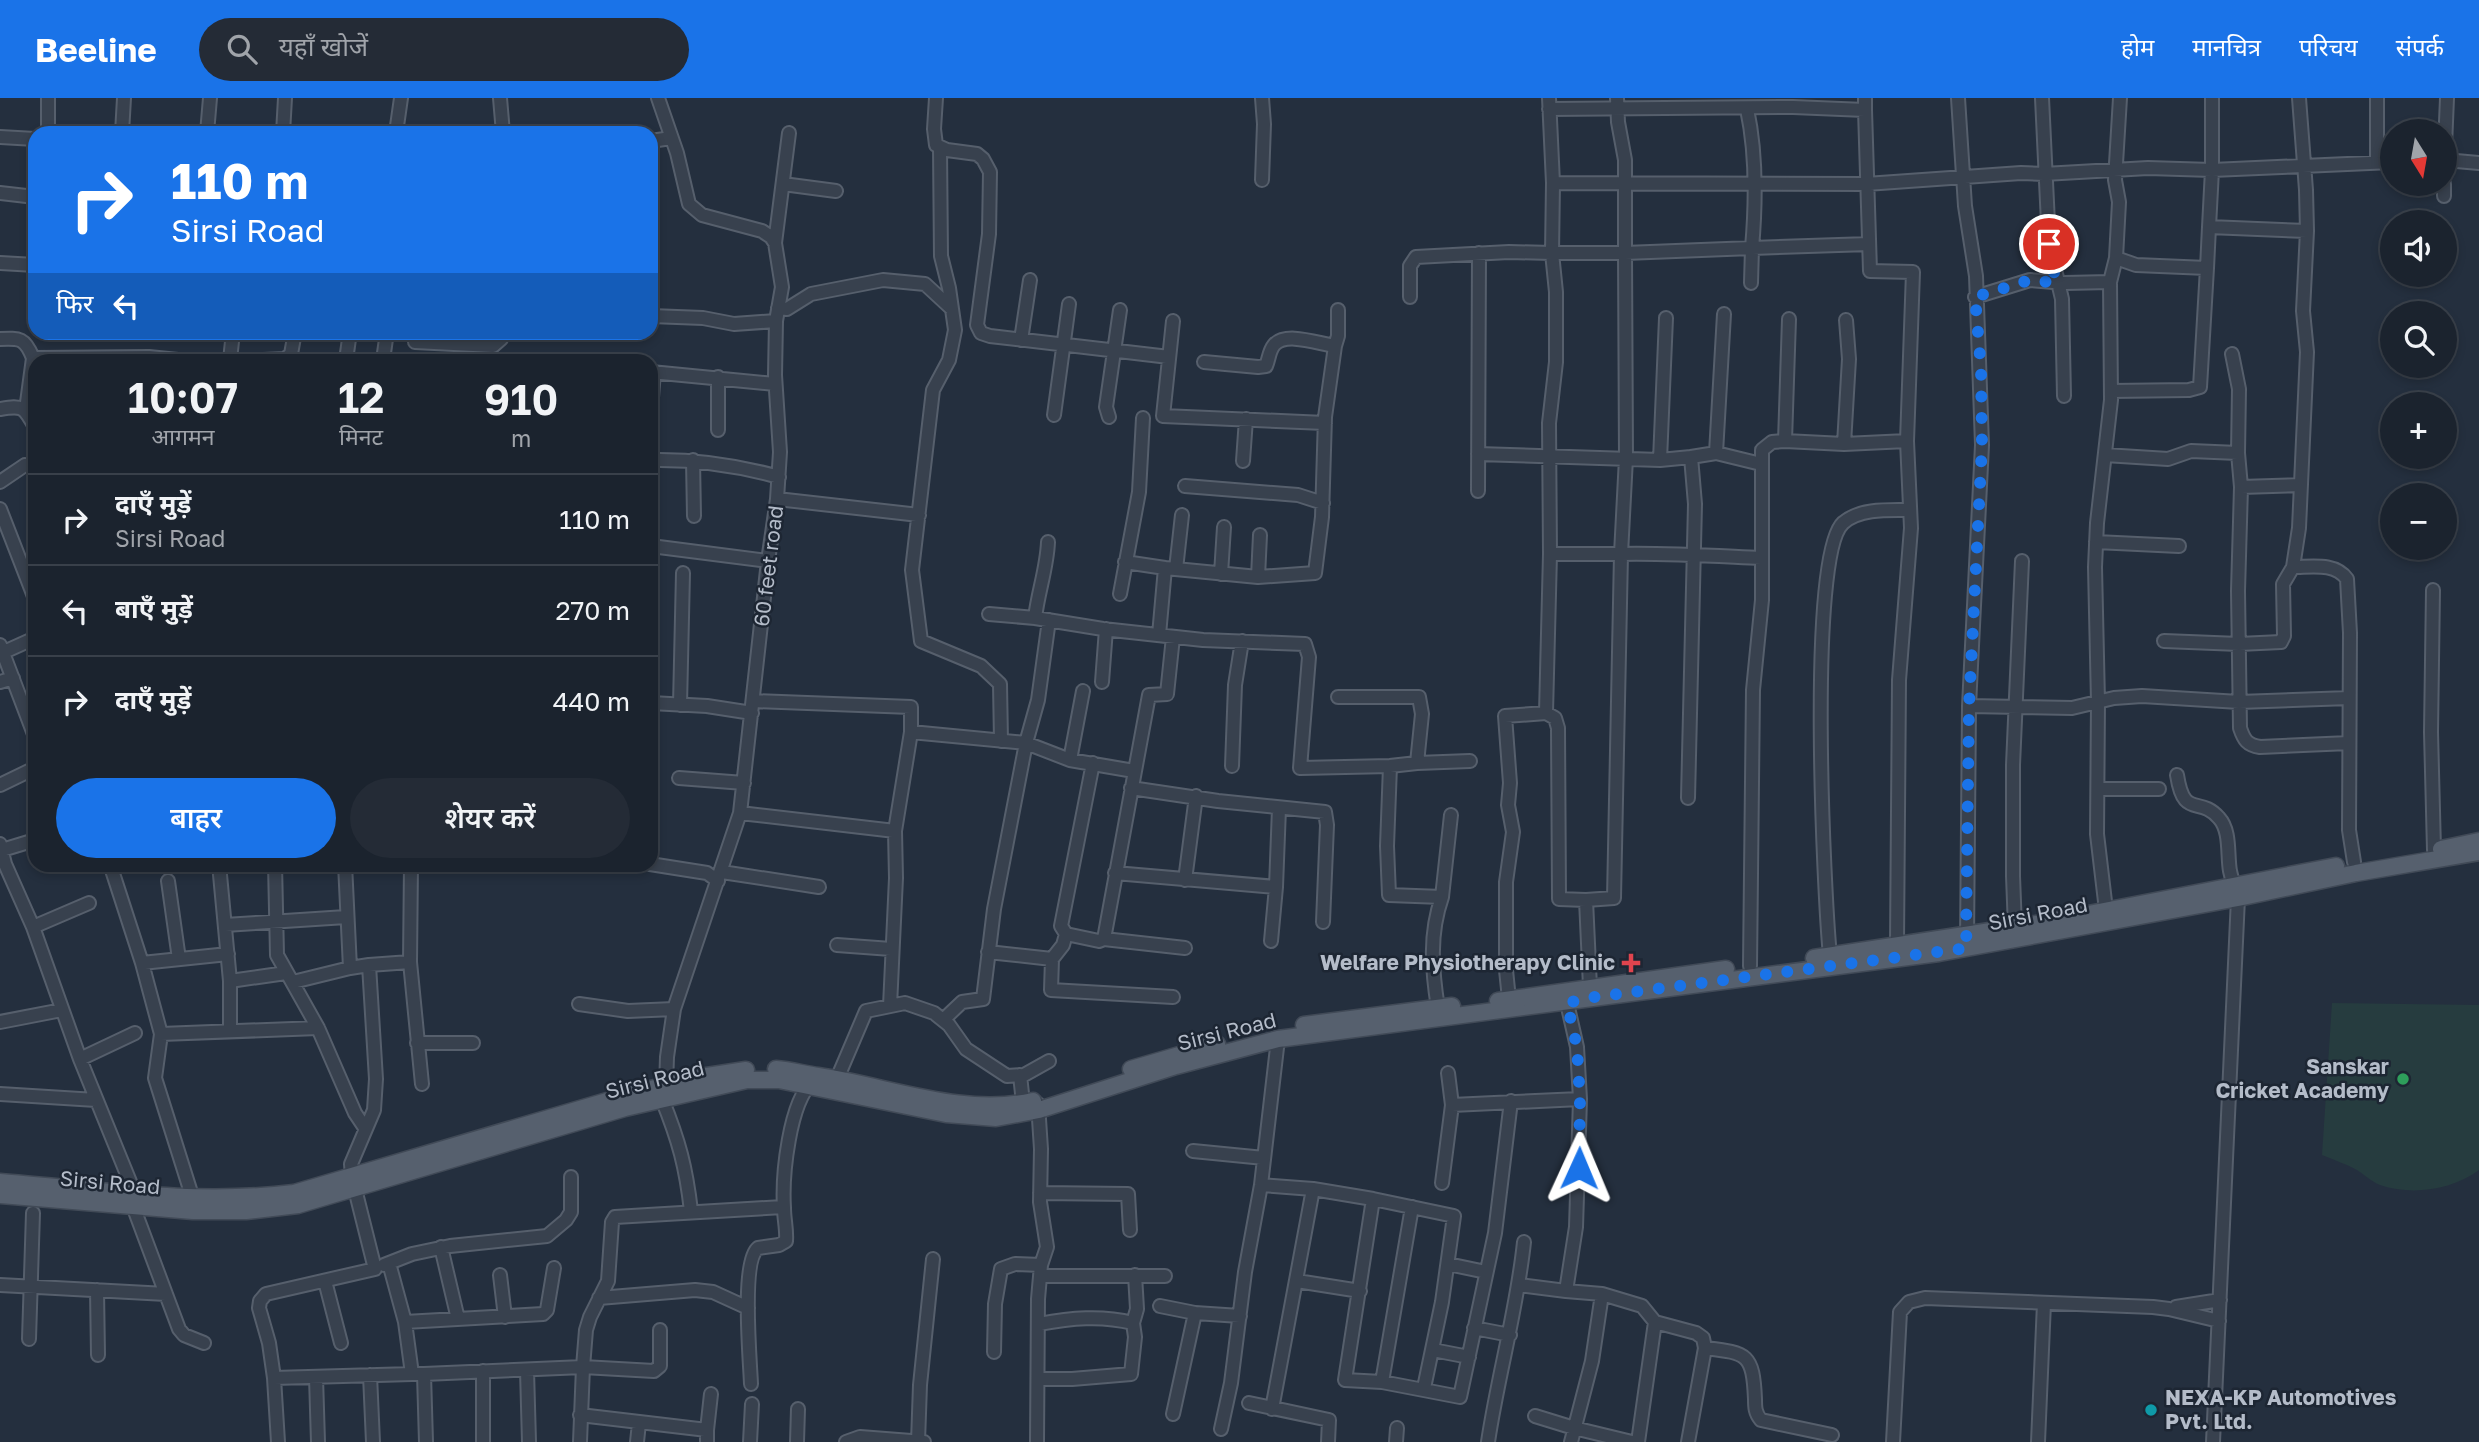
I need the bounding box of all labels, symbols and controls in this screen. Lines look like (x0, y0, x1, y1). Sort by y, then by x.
search box (199, 18, 689, 81)
text: Beeline (35, 30, 157, 69)
icon: search (223, 30, 261, 68)
text: यहाँ खोजें (279, 31, 368, 62)
text: होम (2121, 32, 2154, 61)
text: मानचित्र (2192, 32, 2261, 61)
text: परिचय (2299, 32, 2358, 61)
text: संपर्क (2396, 32, 2444, 61)
north arrow (2380, 119, 2457, 196)
map controls (2380, 119, 2457, 560)
text: 110 m (171, 151, 308, 210)
icon: right (56, 154, 147, 245)
button: sound (2380, 210, 2457, 287)
text: Sirsi Road (171, 211, 324, 249)
pin (2019, 214, 2079, 274)
icon: arrive (2030, 225, 2068, 263)
icon: left (107, 287, 145, 325)
text: फिर (56, 288, 93, 319)
button: search (2380, 301, 2457, 378)
text: 10:07 (128, 372, 238, 422)
text: 12 (338, 372, 384, 422)
text: 910 (484, 374, 558, 424)
button: + (2380, 392, 2457, 469)
text: आगमन (152, 422, 214, 450)
text: मिनट (339, 422, 383, 450)
text: m (511, 424, 531, 452)
button: − (2380, 483, 2457, 560)
text: दाएँ मुड़ें (115, 488, 191, 519)
icon: right (56, 501, 94, 539)
text: 110 m (559, 504, 630, 535)
street label: 60 feet road (748, 504, 788, 628)
text: Sirsi Road (115, 524, 225, 552)
icon: left (56, 592, 94, 630)
text: बाएँ मुड़ें (115, 593, 193, 624)
text: 270 m (556, 595, 630, 626)
icon: right (56, 683, 94, 721)
text: दाएँ मुड़ें (115, 684, 191, 715)
text: 440 m (553, 686, 630, 717)
button: बाहर (56, 778, 336, 858)
button: शेयर करें (350, 778, 630, 858)
street label: Sirsi Road (1986, 891, 2090, 935)
place label: Welfare Physiotherapy Clinic (1320, 949, 1615, 975)
marker: Welfare Physiotherapy Clinic (1621, 953, 1641, 973)
street label: Sirsi Road (1175, 1006, 1279, 1056)
place label: Sanskar Cricket Academy (2215, 1053, 2389, 1103)
street label: Sirsi Road (603, 1054, 707, 1104)
marker: Sanskar Cricket Academy (2395, 1071, 2411, 1087)
position arrow (1542, 1131, 1616, 1205)
street label: Sirsi Road (59, 1165, 161, 1199)
place label: NEXA-KP Automotives Pvt. Ltd. (2165, 1384, 2397, 1434)
marker: NEXA-KP Automotives Pvt. Ltd. (2143, 1402, 2159, 1418)

